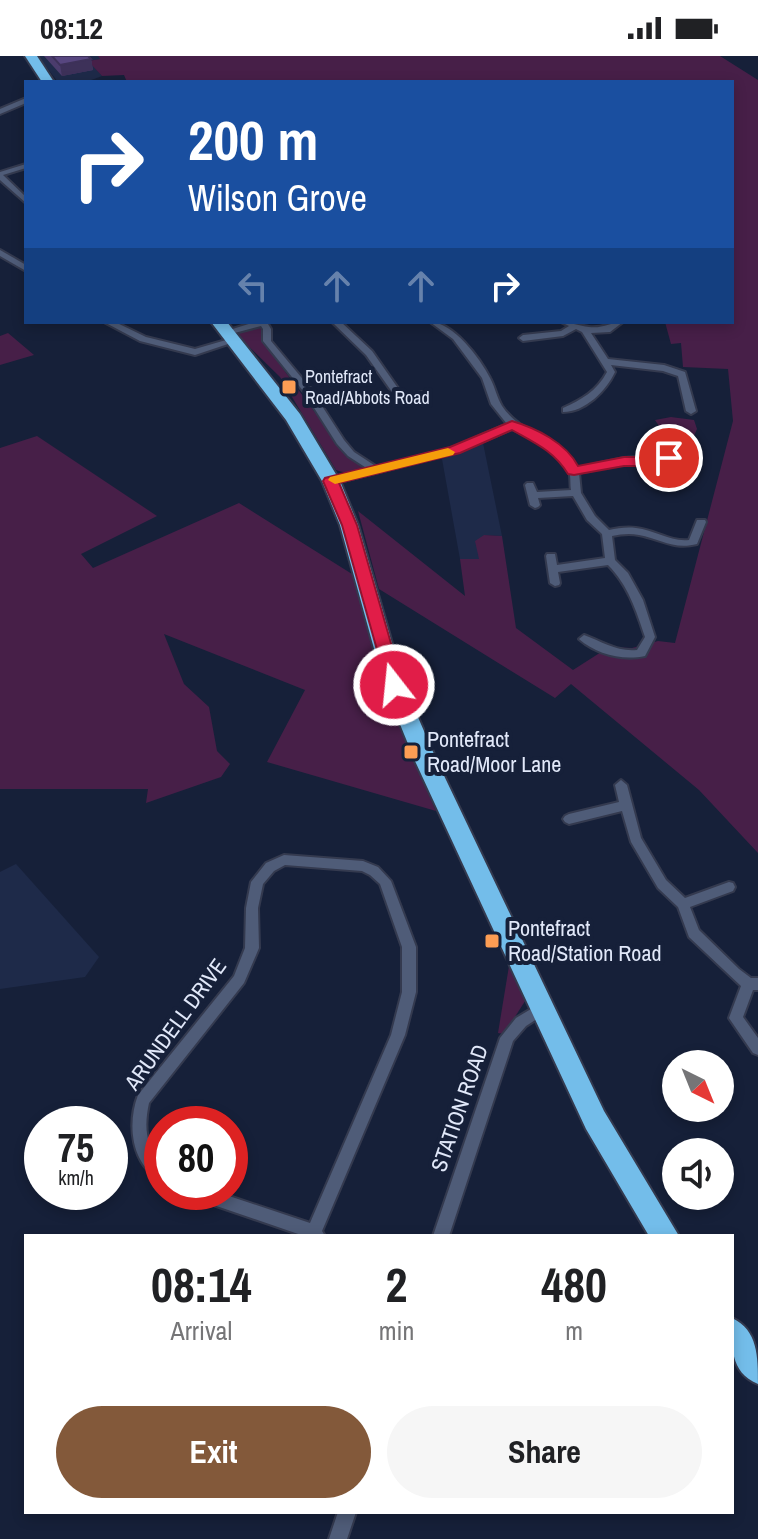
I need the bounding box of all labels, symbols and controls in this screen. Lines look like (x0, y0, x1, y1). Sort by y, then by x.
text: 08:12 (40, 8, 103, 48)
text: 200 m (188, 102, 318, 177)
icon: right (56, 112, 160, 216)
text: Wilson Grove (188, 174, 367, 222)
icon: left (231, 264, 275, 308)
icon: ahead (315, 264, 359, 308)
icon: ahead (399, 264, 443, 308)
icon: right (483, 264, 527, 308)
place label: Pontefract Road/Abbots Road (305, 364, 430, 410)
marker: Pontefract Road/Abbots Road (280, 378, 298, 396)
pin (635, 424, 703, 492)
icon: arrive (647, 436, 691, 480)
position arrow (352, 643, 436, 727)
place label: Pontefract Road/Moor Lane (427, 724, 561, 779)
marker: Pontefract Road/Moor Lane (402, 743, 420, 761)
place label: Pontefract Road/Station Road (508, 913, 661, 968)
marker: Pontefract Road/Station Road (483, 932, 501, 950)
street label: ARUNDELL DRIVE (117, 952, 233, 1097)
street label: STATION ROAD (423, 1040, 495, 1176)
north arrow (662, 1050, 734, 1122)
map controls (662, 1050, 734, 1210)
speed limit sign: 80 (144, 1106, 248, 1210)
text: 75 (58, 1121, 94, 1174)
button: sound (662, 1138, 734, 1210)
text: km/h (58, 1164, 94, 1191)
text: 08:14 (151, 1252, 252, 1317)
text: 2 (386, 1252, 407, 1317)
text: 480 (541, 1252, 607, 1317)
text: Arrival (171, 1313, 232, 1348)
text: min (379, 1313, 414, 1348)
text: m (565, 1313, 583, 1348)
button: Exit (56, 1406, 371, 1498)
button: Share (387, 1406, 702, 1498)

